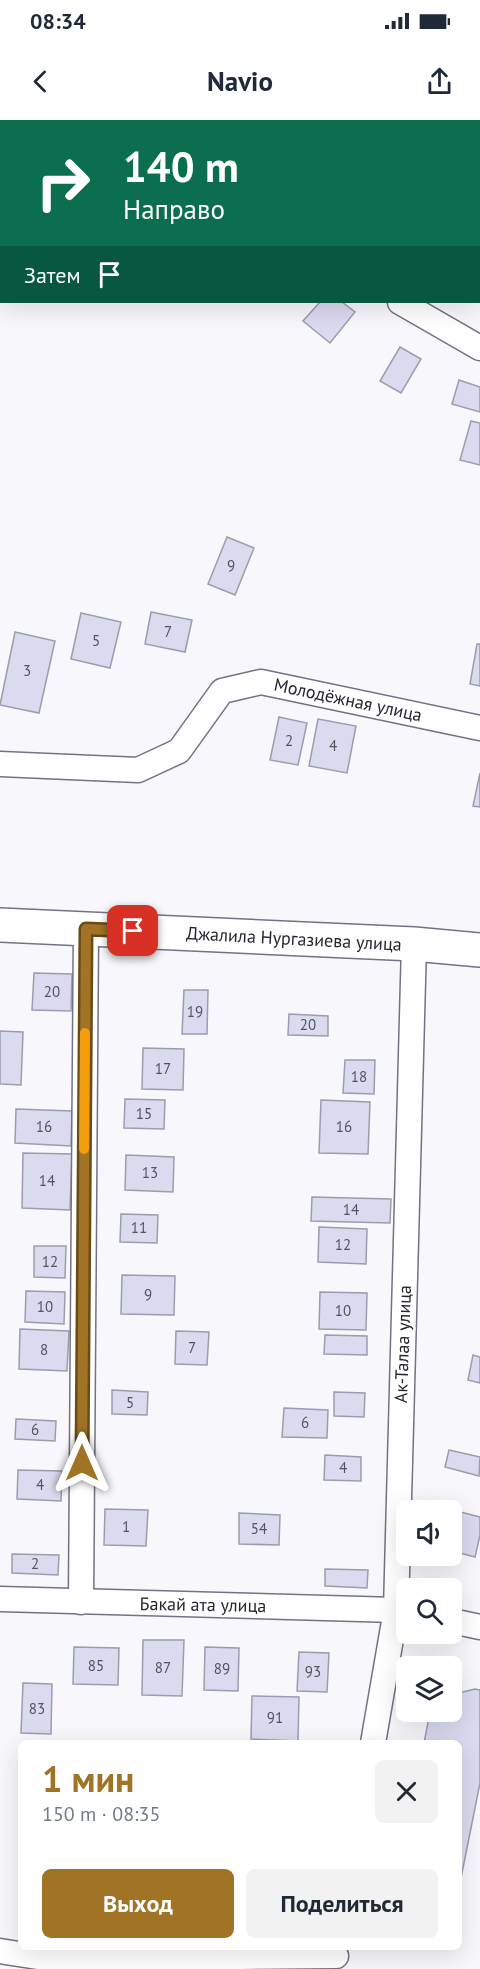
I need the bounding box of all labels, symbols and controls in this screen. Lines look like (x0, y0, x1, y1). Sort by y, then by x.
text: 08:34 (30, 7, 86, 35)
text: Navio (207, 64, 273, 98)
icon: back (24, 65, 57, 98)
icon: share (423, 65, 456, 98)
text: 140 m (123, 139, 239, 194)
icon: right (24, 144, 102, 222)
text: Направо (123, 192, 225, 226)
icon: arrive (93, 258, 126, 291)
text: Затем (24, 261, 81, 289)
house number: 9 (227, 556, 235, 575)
house number: 7 (164, 622, 172, 641)
house number: 5 (92, 631, 100, 650)
house number: 3 (23, 661, 31, 680)
street label: Молодёжная улица (272, 673, 424, 726)
house number: 2 (285, 731, 293, 750)
house number: 4 (329, 736, 337, 755)
pin (107, 905, 158, 956)
icon: arrive (116, 914, 149, 947)
street label: Джалила Нургазиева улица (186, 921, 402, 956)
house number: 20 (44, 982, 60, 1001)
house number: 19 (187, 1002, 203, 1021)
house number: 20 (300, 1015, 316, 1034)
house number: 17 (155, 1059, 171, 1078)
house number: 18 (351, 1067, 367, 1086)
house number: 15 (136, 1104, 152, 1123)
house number: 16 (36, 1117, 52, 1136)
house number: 16 (336, 1117, 352, 1136)
house number: 13 (142, 1163, 158, 1182)
house number: 14 (39, 1171, 55, 1190)
house number: 14 (343, 1200, 359, 1219)
house number: 11 (131, 1218, 147, 1237)
house number: 12 (335, 1235, 351, 1254)
house number: 12 (42, 1252, 58, 1271)
house number: 9 (144, 1285, 152, 1304)
street label: Ак-Талаа улица (389, 1285, 416, 1403)
house number: 10 (37, 1297, 53, 1316)
house number: 10 (335, 1301, 351, 1320)
house number: 7 (188, 1338, 196, 1357)
house number: 8 (40, 1340, 48, 1359)
house number: 5 (126, 1393, 134, 1412)
house number: 6 (301, 1413, 309, 1432)
house number: 6 (31, 1420, 39, 1439)
position arrow (50, 1431, 114, 1495)
house number: 4 (339, 1458, 347, 1477)
house number: 4 (36, 1475, 44, 1494)
map controls (396, 1500, 462, 1722)
button: sound (396, 1500, 462, 1566)
house number: 1 (122, 1517, 130, 1536)
house number: 54 (251, 1519, 267, 1538)
house number: 2 (31, 1554, 39, 1573)
button: search (396, 1578, 462, 1644)
street label: Бакай ата улица (139, 1592, 267, 1617)
house number: 85 (88, 1656, 104, 1675)
button: layers (396, 1656, 462, 1722)
house number: 87 (155, 1658, 171, 1677)
house number: 89 (214, 1659, 230, 1678)
house number: 93 (305, 1662, 321, 1681)
house number: 83 (29, 1699, 45, 1718)
house number: 91 (267, 1708, 283, 1727)
text: 1 мин (42, 1755, 134, 1802)
button: close (375, 1760, 438, 1823)
text: 150 m · 08:35 (42, 1801, 160, 1827)
button: Выход (42, 1869, 234, 1938)
button: Поделиться (246, 1869, 438, 1938)

